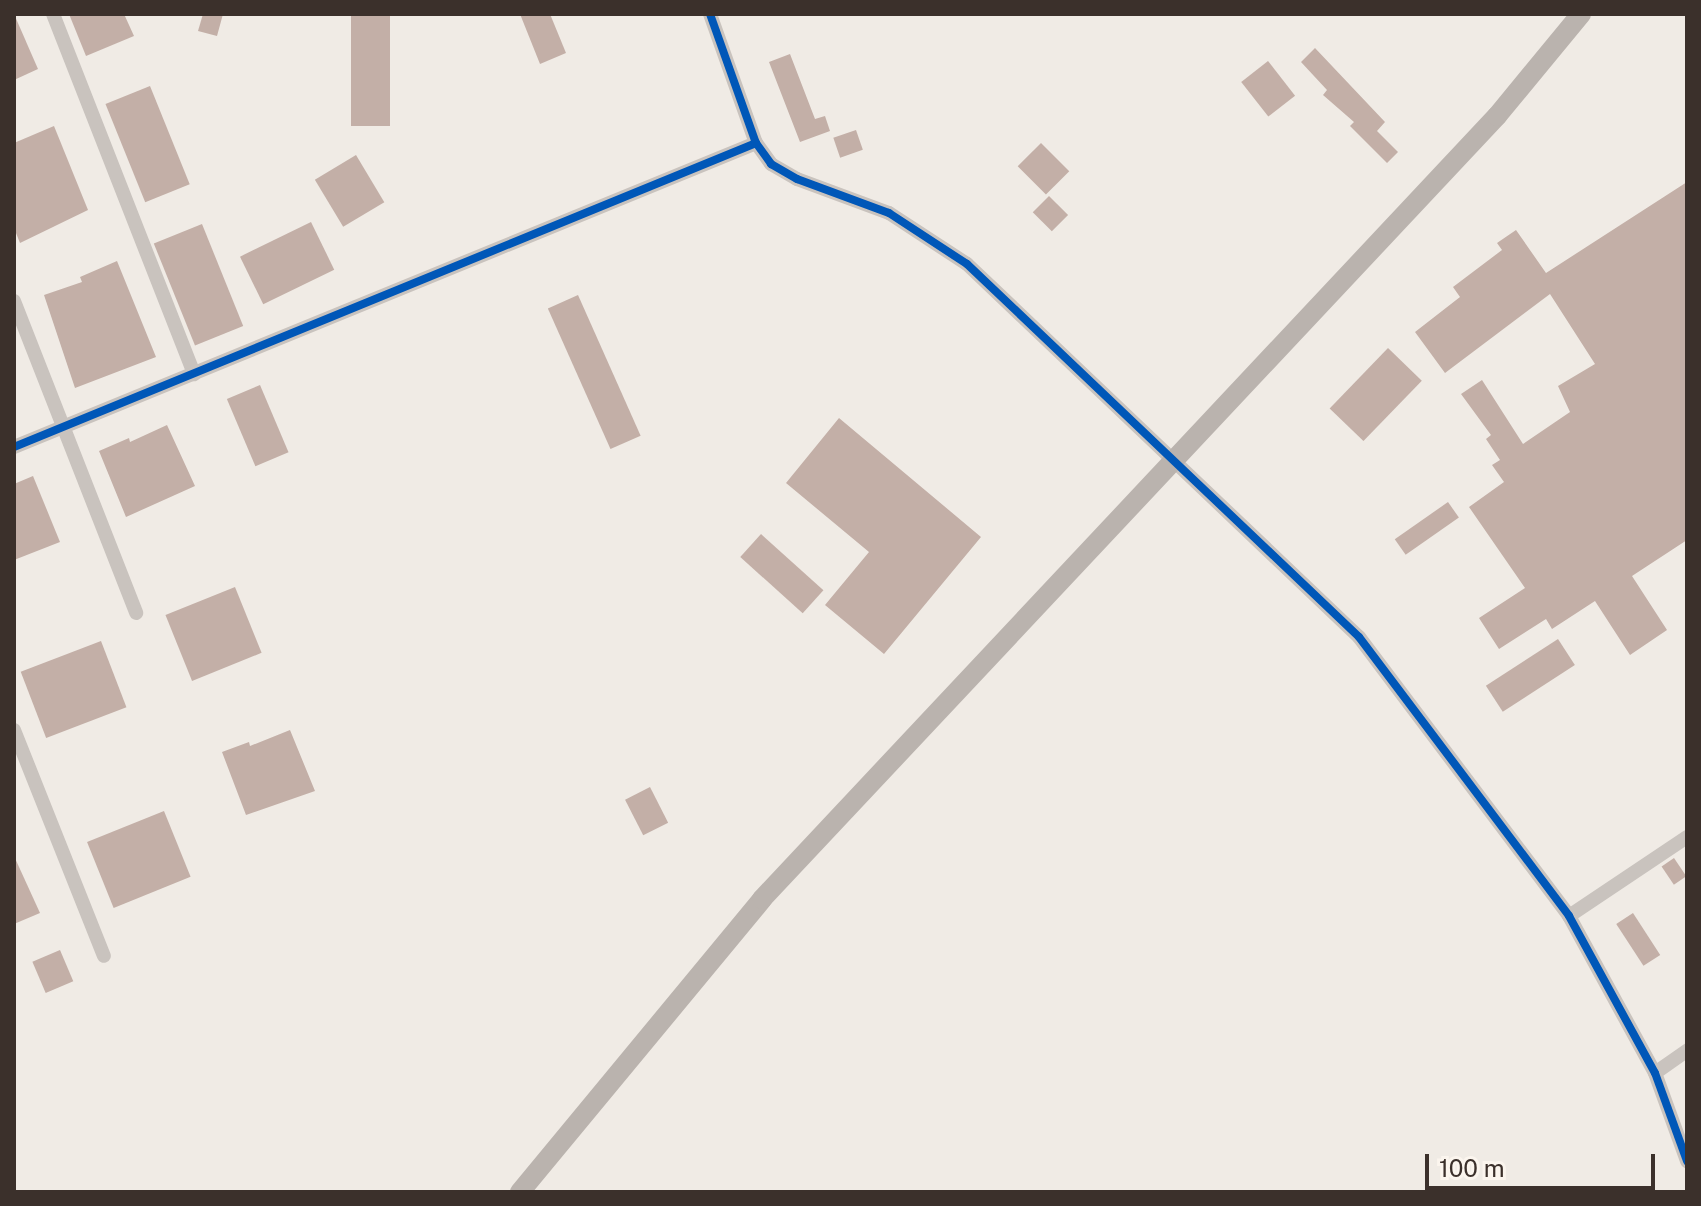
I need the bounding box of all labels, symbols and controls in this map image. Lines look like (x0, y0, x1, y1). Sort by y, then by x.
scale bar (1429, 1138, 1659, 1188)
text: 100 m (1439, 1154, 1505, 1182)

